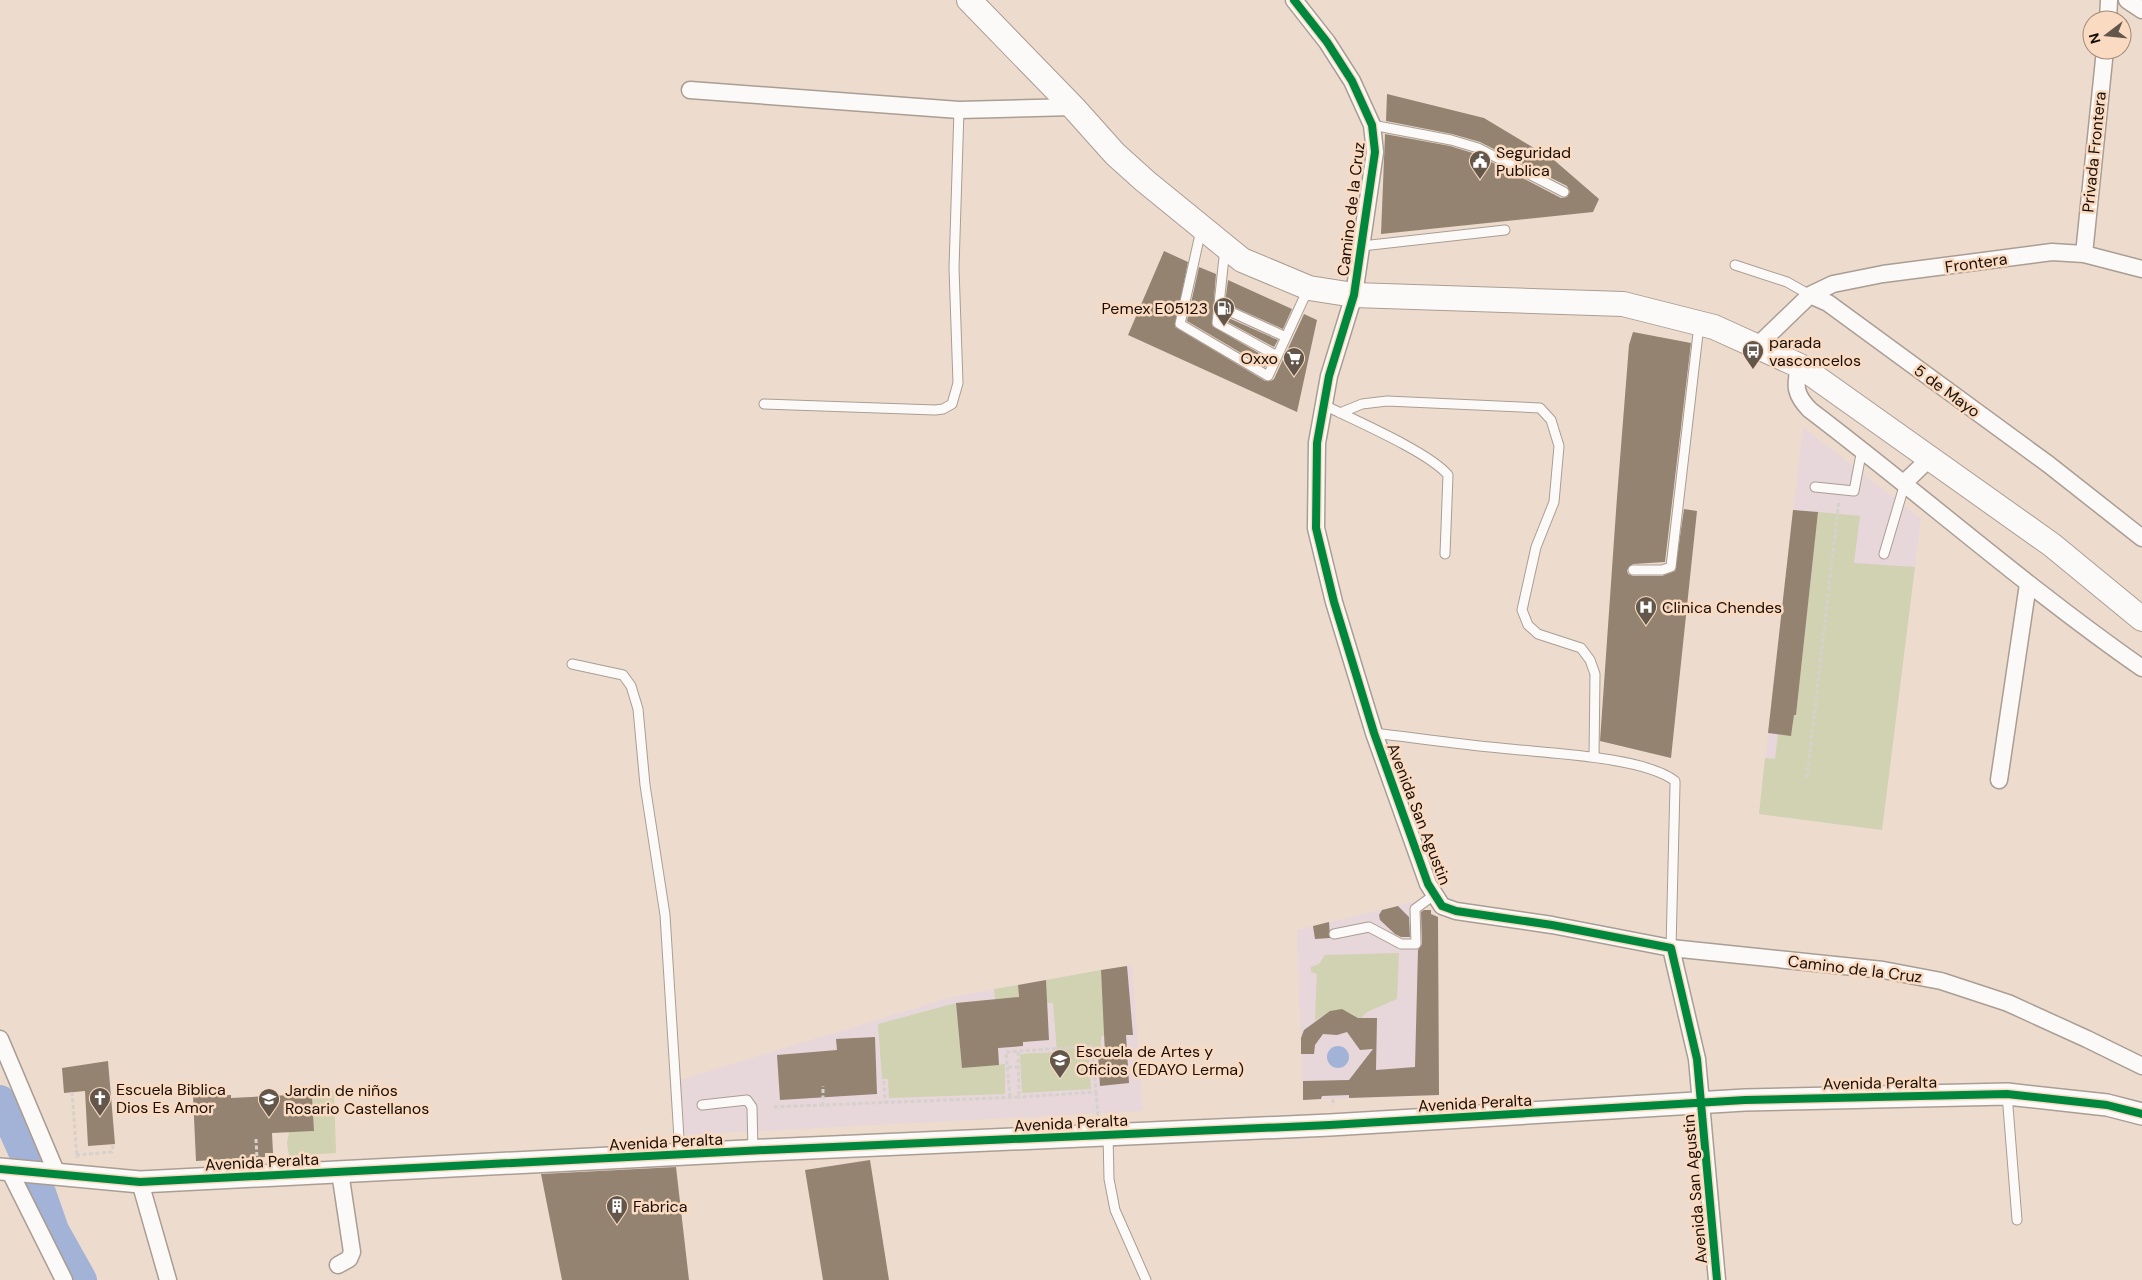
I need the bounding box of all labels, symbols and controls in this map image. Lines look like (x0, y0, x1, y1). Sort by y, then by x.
north arrow (2082, 10, 2132, 60)
text: N (2084, 31, 2105, 46)
street label: Privada Frontera (2077, 91, 2111, 213)
street label: Camino de la Cruz (1332, 141, 1370, 277)
place label: Seguridad Publica (1496, 142, 1571, 181)
public building icon: Seguridad Publica (1468, 149, 1492, 180)
street label: Frontera (1944, 248, 2008, 278)
fuel station icon: Pemex E05123 (1212, 296, 1236, 327)
place label: Pemex E05123 (1102, 298, 1208, 319)
place label: parada vasconcelos (1769, 332, 1861, 371)
bus stop icon: parada vasconcelos (1741, 339, 1765, 370)
supermarket icon: Oxxo (1282, 346, 1306, 377)
place label: Oxxo (1241, 348, 1278, 369)
street label: 5 de Mayo (1910, 360, 1984, 422)
hospital icon: Clinica Chendes (1634, 595, 1658, 626)
place label: Clinica Chendes (1662, 597, 1782, 618)
street label: Avenida San Agustin (1382, 740, 1456, 888)
street label: Camino de la Cruz (1787, 950, 1923, 988)
place label: Escuela de Artes y Oficios (EDAYO Lerma) (1076, 1041, 1244, 1080)
school or university icon: Escuela de Artes y Oficios (EDAYO Lerma) (1048, 1048, 1072, 1079)
street label: Avenida Peralta (1823, 1072, 1937, 1094)
place label: Escuela Biblica Dios Es Amor (116, 1079, 226, 1118)
place label: Jardin de niños Rosario Castellanos (285, 1080, 429, 1119)
church icon: Escuela Biblica Dios Es Amor (88, 1086, 112, 1117)
school or university icon: Jardin de niños Rosario Castellanos (257, 1087, 281, 1118)
street label: Avenida Peralta (1418, 1090, 1532, 1116)
street label: Avenida Peralta (1014, 1110, 1128, 1136)
street label: Avenida San Agustin (1678, 1113, 1712, 1265)
street label: Avenida Peralta (609, 1129, 723, 1155)
street label: Avenida Peralta (205, 1149, 319, 1175)
building icon: Fabrica (605, 1194, 629, 1225)
place label: Fabrica (633, 1196, 687, 1217)

